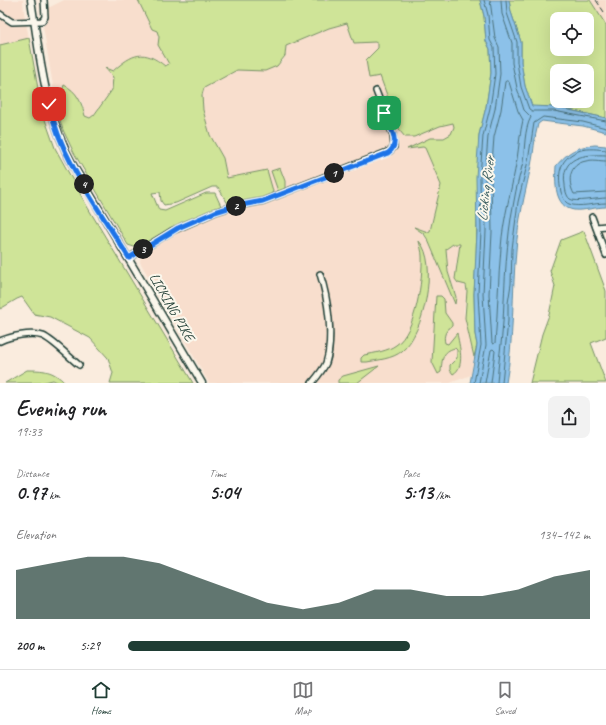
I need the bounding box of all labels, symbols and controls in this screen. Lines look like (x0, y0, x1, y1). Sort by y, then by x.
map controls (550, 12, 594, 108)
button: locate (550, 12, 594, 56)
button: layers (550, 64, 594, 108)
pin (32, 87, 66, 121)
icon: check (38, 93, 60, 115)
pin (367, 96, 401, 130)
icon: arrive (373, 102, 395, 124)
water label: Licking River (473, 153, 500, 222)
pin: 1 (324, 163, 344, 183)
text: 1 (332, 166, 336, 180)
pin: 4 (74, 174, 94, 194)
text: 4 (82, 177, 86, 191)
pin: 2 (226, 196, 246, 216)
text: 2 (234, 199, 238, 213)
pin: 3 (133, 239, 153, 259)
text: 3 (141, 242, 145, 256)
street label: LICKING PIKE (146, 270, 199, 345)
text: Evening run (16, 395, 106, 423)
button: share (548, 396, 590, 438)
text: 19:33 (16, 424, 42, 440)
text: Distance (16, 466, 49, 480)
text: Time (209, 466, 226, 480)
text: Pace (403, 466, 420, 480)
text: 0.97 (16, 480, 47, 505)
text: 5:04 (209, 480, 240, 505)
text: 5:13 (403, 480, 433, 505)
text: km (47, 488, 60, 502)
text: /km (433, 488, 450, 502)
text: Elevation (16, 527, 56, 543)
text: 134–142 m (539, 527, 590, 543)
text: 200 m (16, 638, 44, 654)
text: 5:29 (80, 638, 100, 654)
tab: Home (90, 679, 112, 717)
tab: Map (292, 679, 314, 717)
tab: Saved (494, 679, 516, 717)

